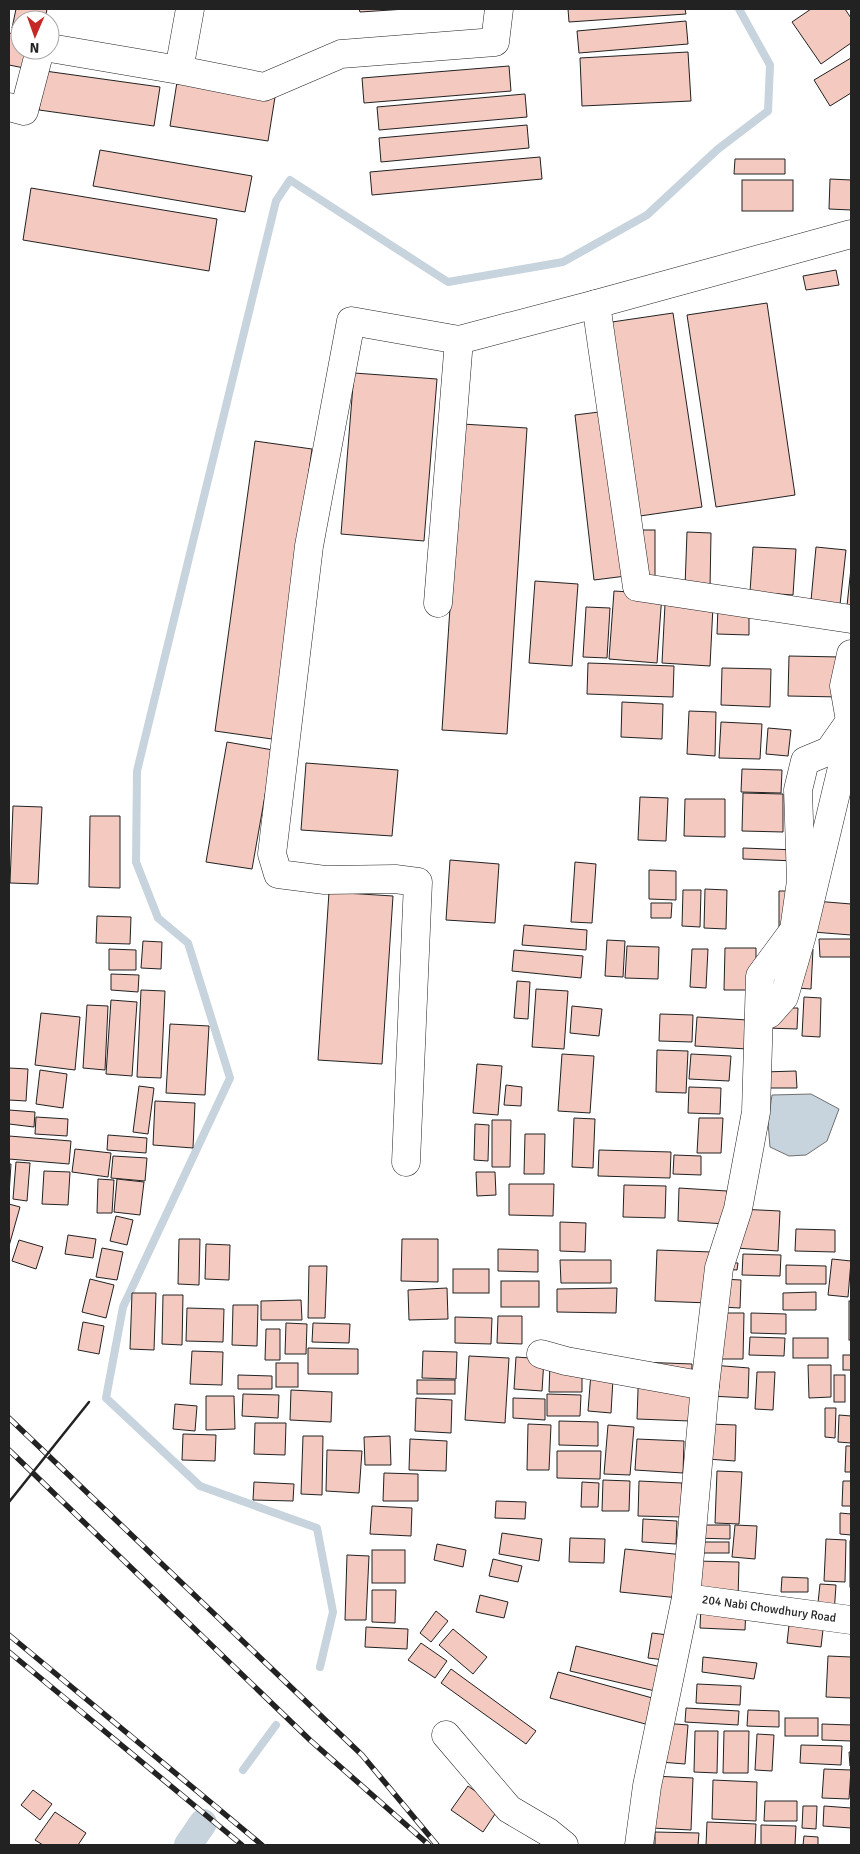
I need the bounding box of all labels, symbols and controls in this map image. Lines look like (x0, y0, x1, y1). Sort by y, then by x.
north arrow (10, 10, 60, 60)
text: N (29, 39, 40, 56)
street label: 204 Nabi Chowdhury Road (701, 1592, 837, 1626)

